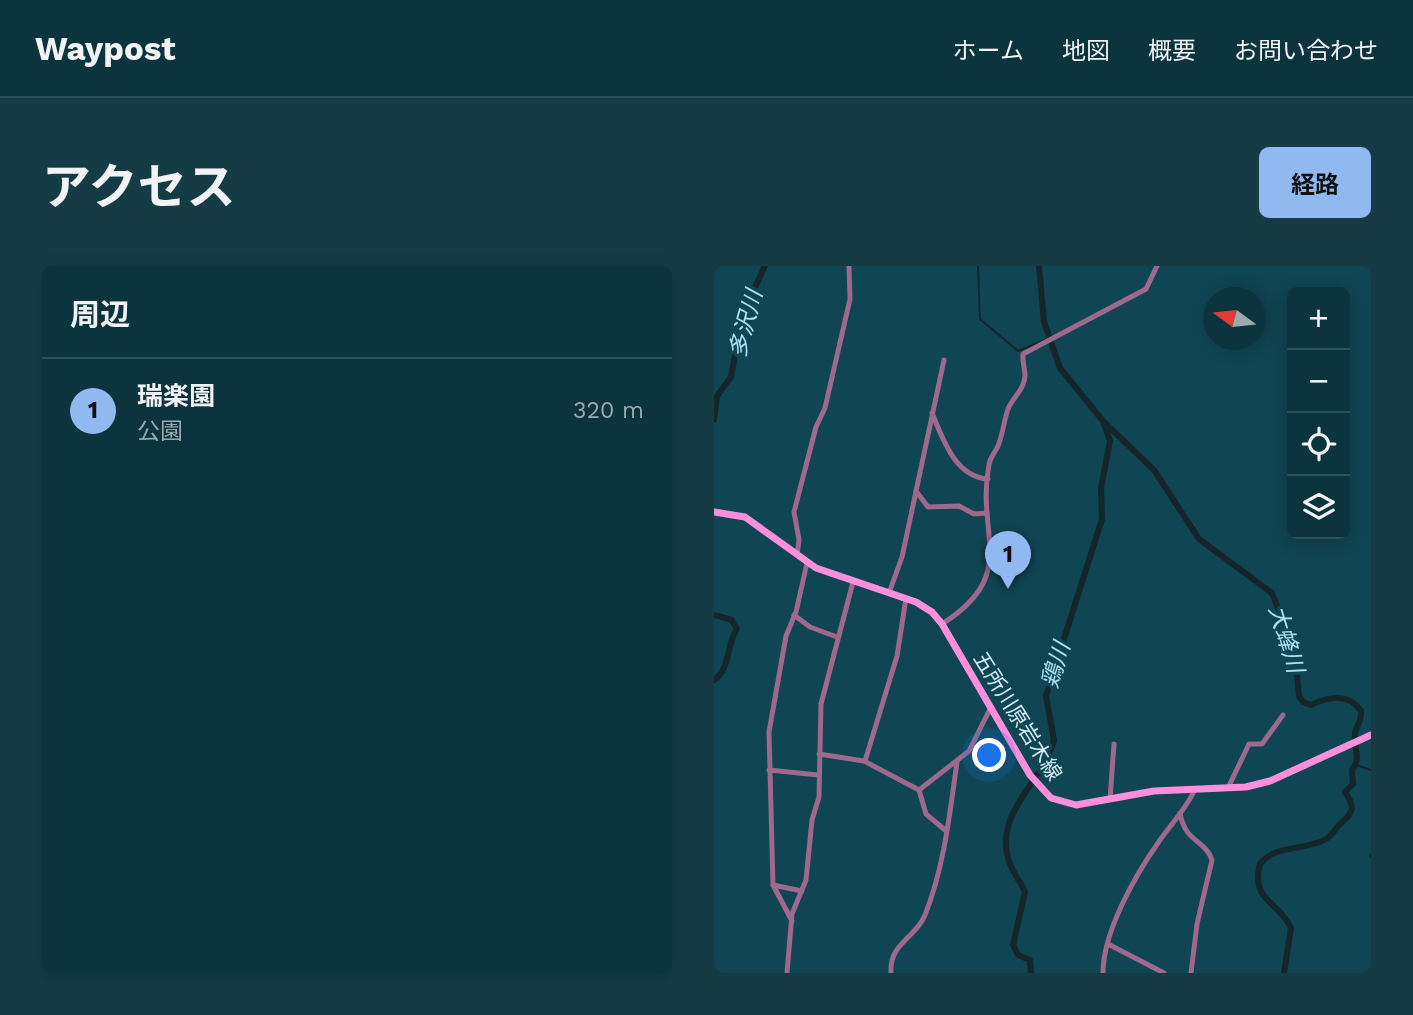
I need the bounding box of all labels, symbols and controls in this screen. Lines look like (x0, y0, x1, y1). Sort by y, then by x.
text: Waypost (35, 29, 176, 68)
text: ホーム (953, 37, 1024, 65)
text: 地図 (1062, 37, 1110, 65)
text: 概要 (1148, 37, 1196, 65)
text: お問い合わせ (1234, 37, 1378, 65)
button: 経路 (1259, 147, 1371, 218)
text: アクセス (42, 158, 236, 216)
water label: 多沢川 (724, 284, 769, 361)
north arrow (1203, 287, 1266, 350)
map controls (1287, 287, 1350, 539)
button: + (1287, 287, 1350, 350)
text: 周辺 (70, 297, 130, 332)
button: − (1287, 350, 1350, 413)
text: 瑞楽園 (137, 381, 215, 411)
text: 1 (88, 397, 98, 424)
text: 320 m (573, 397, 644, 424)
button: locate (1287, 413, 1350, 476)
text: 公園 (137, 418, 183, 445)
button: layers (1287, 476, 1350, 539)
pin: 1 (985, 531, 1031, 589)
water label: 大蜂川 (1263, 602, 1310, 679)
water label: 鶏川 (1036, 636, 1077, 691)
street label: 五所川原岩木線 (968, 647, 1068, 785)
your location (972, 738, 1006, 772)

